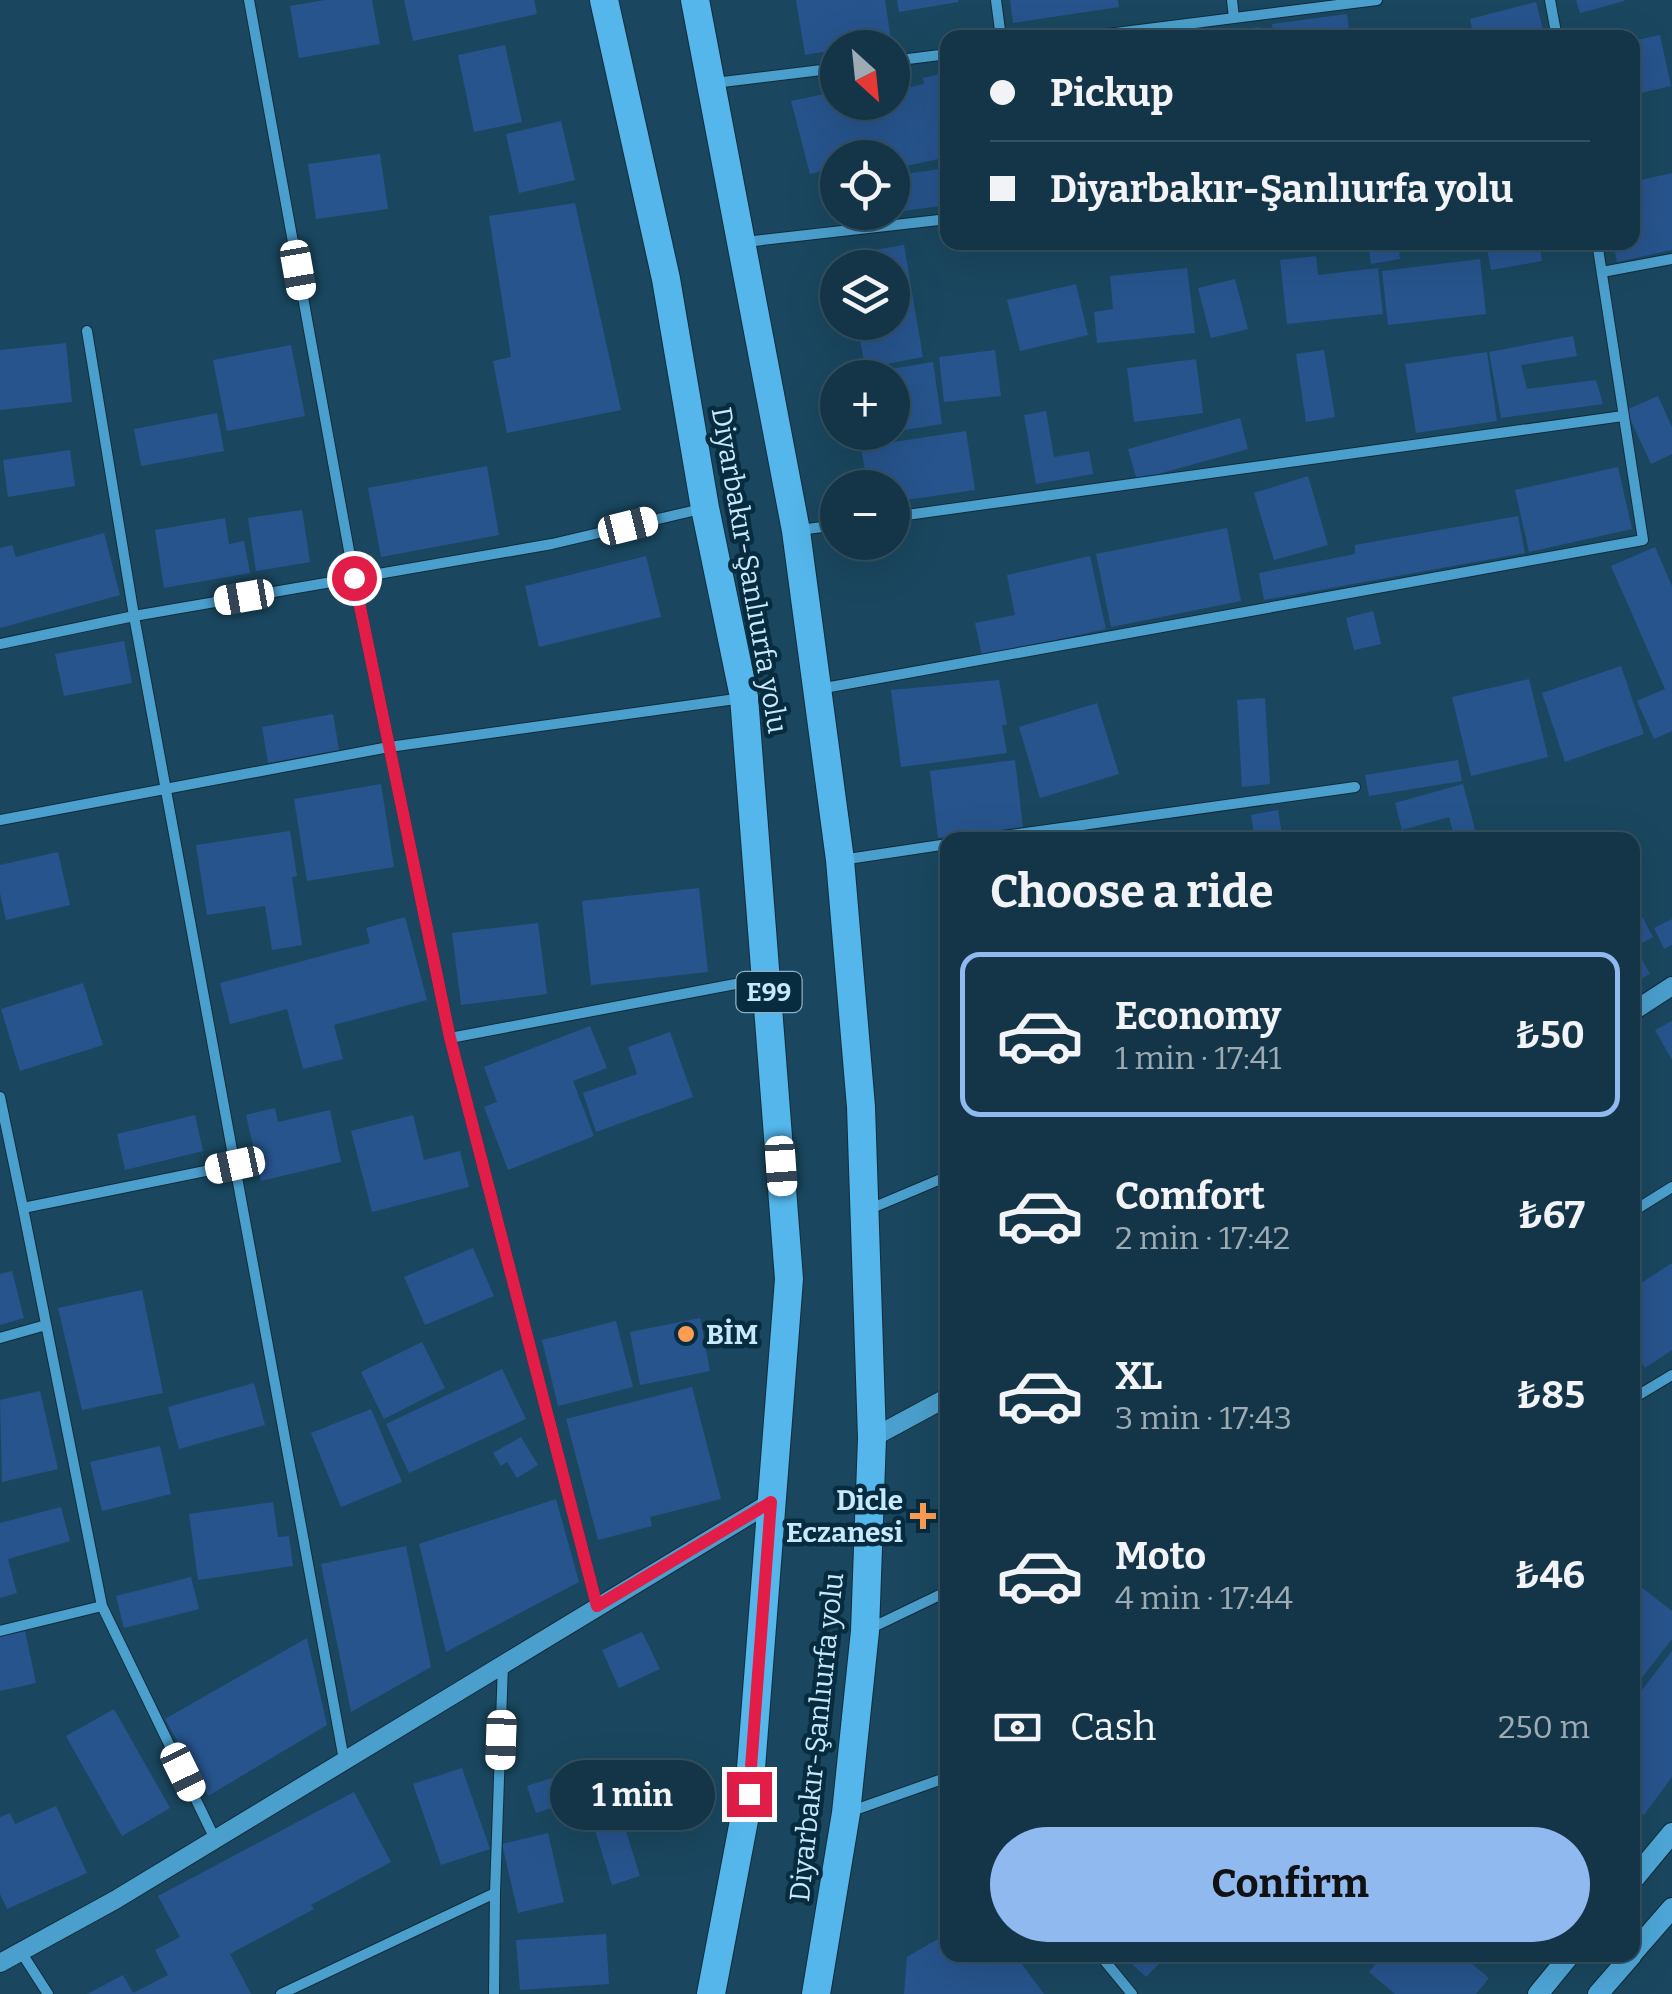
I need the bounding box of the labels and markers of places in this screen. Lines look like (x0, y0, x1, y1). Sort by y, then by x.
place label: BİM (706, 1318, 758, 1351)
marker: BİM (675, 1323, 697, 1345)
place label: Dicle Eczanesi (786, 1484, 903, 1549)
marker: Dicle Eczanesi (912, 1505, 934, 1527)

